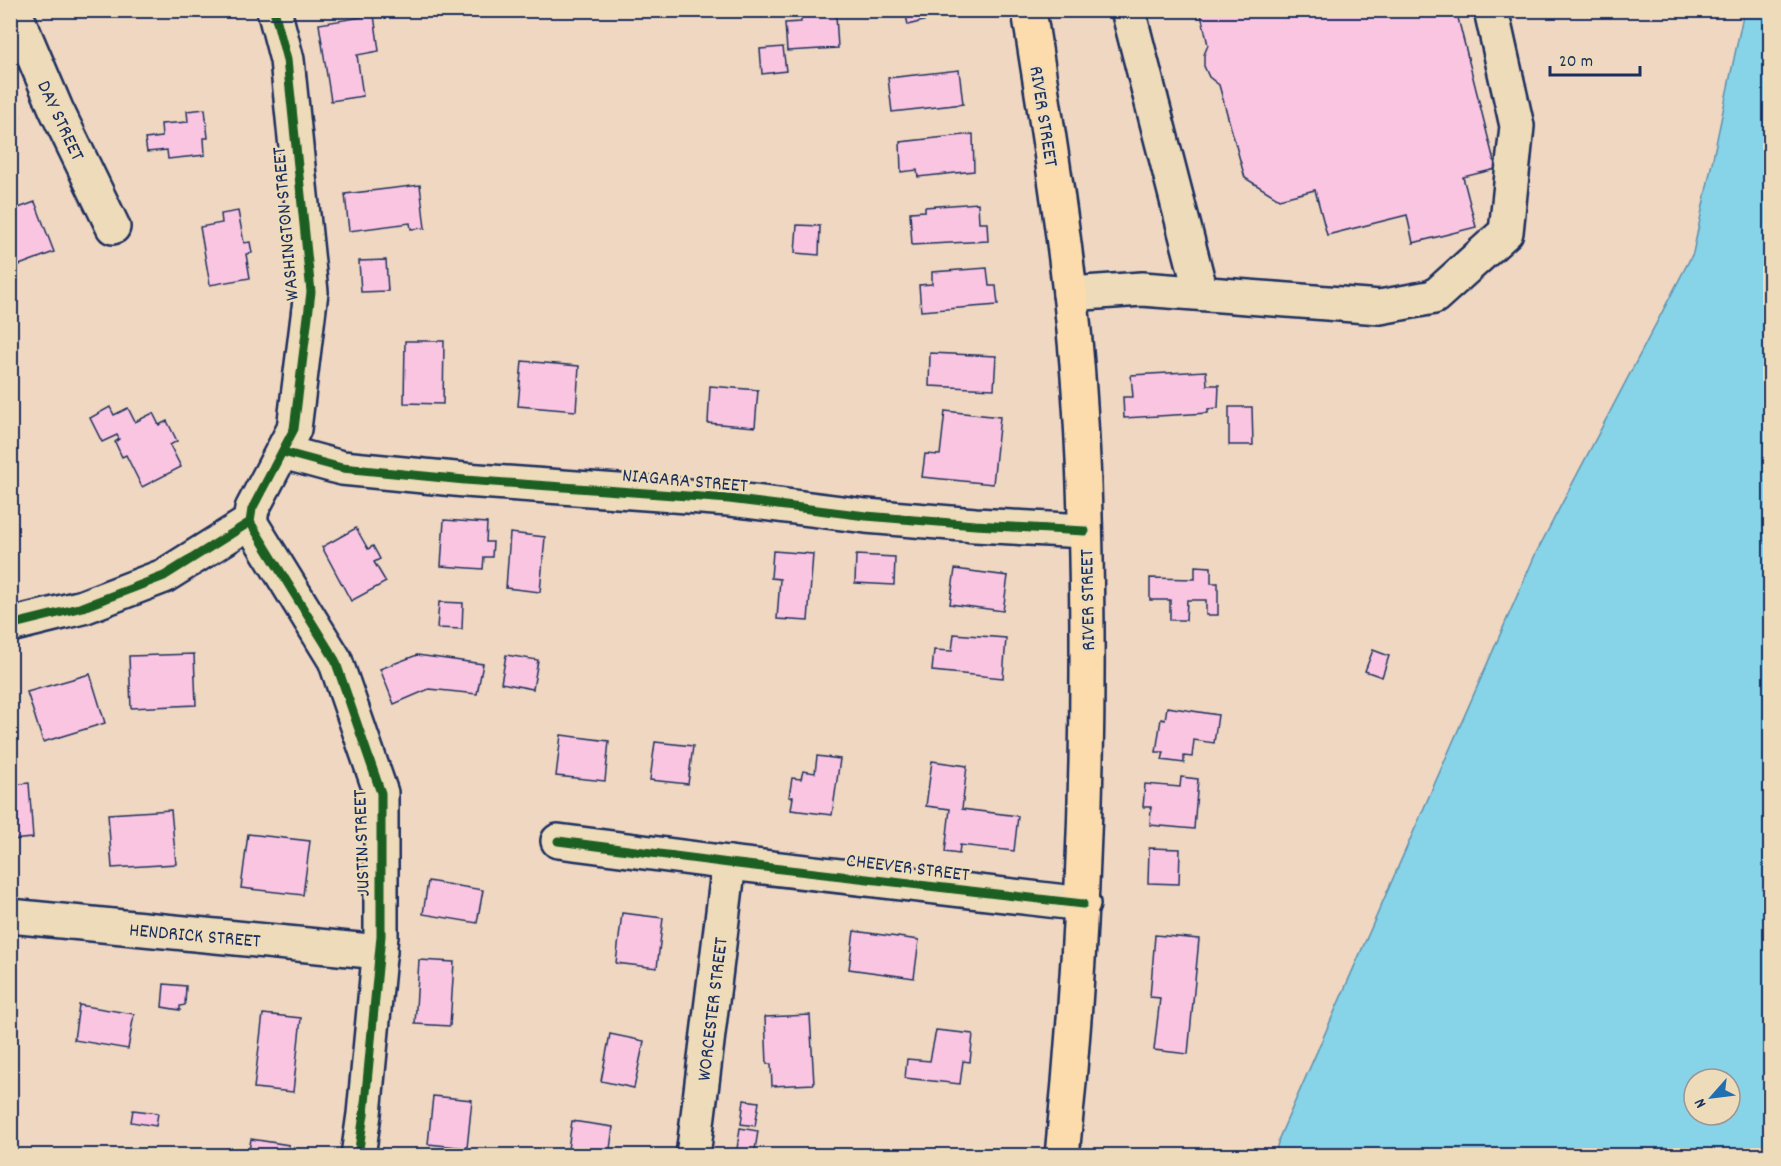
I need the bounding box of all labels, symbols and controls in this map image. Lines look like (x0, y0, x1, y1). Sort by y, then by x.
scale bar (1550, 39, 1640, 77)
text: 20 m (1559, 50, 1593, 75)
street label: RIVER STREET (1020, 64, 1064, 169)
street label: DAY STREET (28, 76, 90, 166)
street label: WASHINGTON STREET (266, 146, 308, 302)
street label: NIAGARA STREET (621, 463, 749, 501)
street label: RIVER STREET (1074, 549, 1104, 651)
street label: JUSTIN STREET (347, 789, 379, 897)
street label: CHEEVER STREET (844, 848, 971, 890)
street label: HENDRICK STREET (128, 917, 262, 957)
street label: WORCESTER STREET (691, 936, 737, 1083)
north arrow (1682, 1067, 1742, 1127)
text: N (1689, 1094, 1713, 1112)

